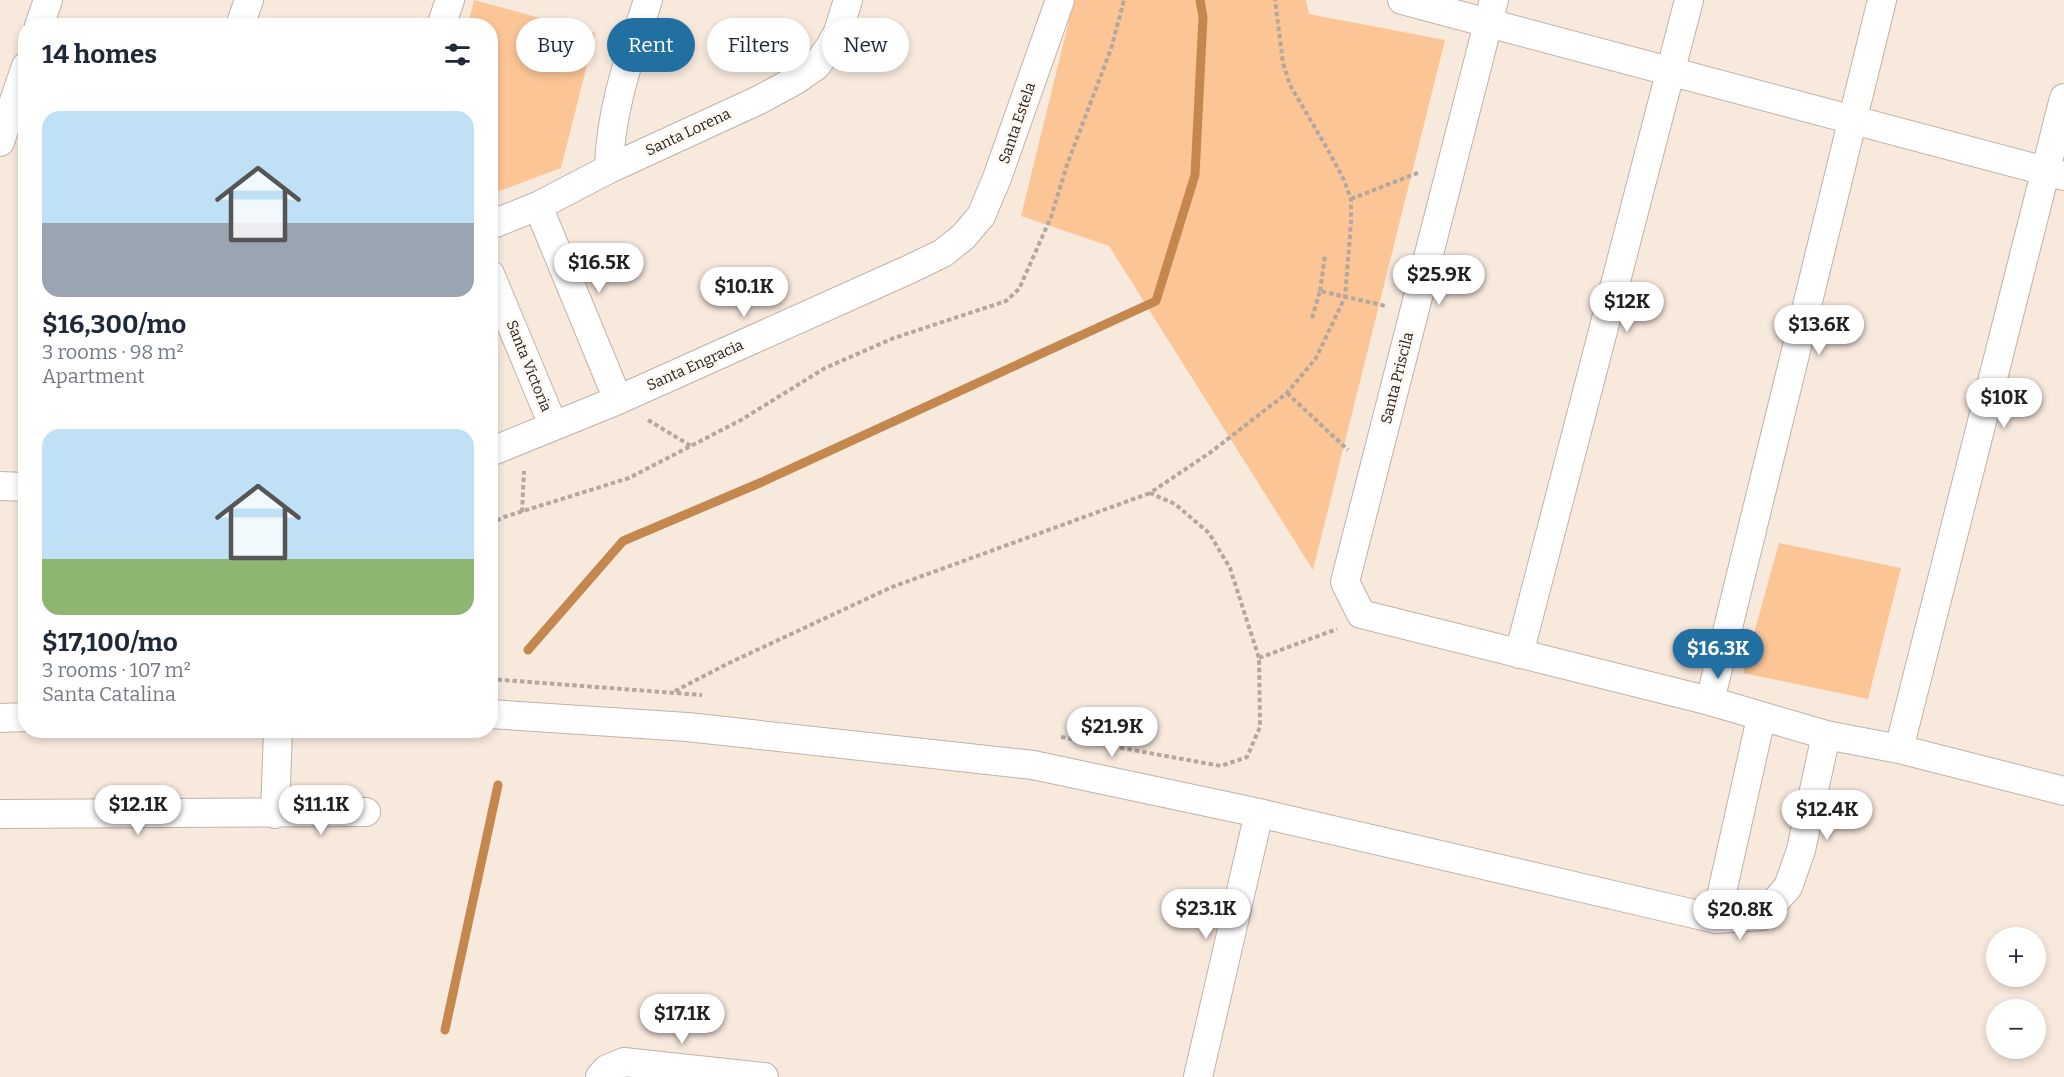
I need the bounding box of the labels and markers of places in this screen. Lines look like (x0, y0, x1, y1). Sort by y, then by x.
pin: $16.5K (550, 243, 648, 294)
pin: $25.9K (1390, 255, 1488, 306)
pin: $10.1K (695, 267, 793, 318)
pin: $12K (1591, 282, 1663, 333)
pin: $13.6K (1770, 305, 1868, 356)
pin: $10K (1968, 378, 2040, 429)
pin: $16.3K (1669, 629, 1767, 680)
pin: $21.9K (1063, 707, 1161, 758)
pin: $12.1K (89, 785, 187, 836)
pin: $11.1K (272, 785, 370, 836)
pin: $12.4K (1778, 790, 1876, 841)
pin: $23.1K (1157, 889, 1255, 940)
pin: $20.8K (1691, 890, 1789, 941)
pin: $17.1K (633, 994, 731, 1045)

